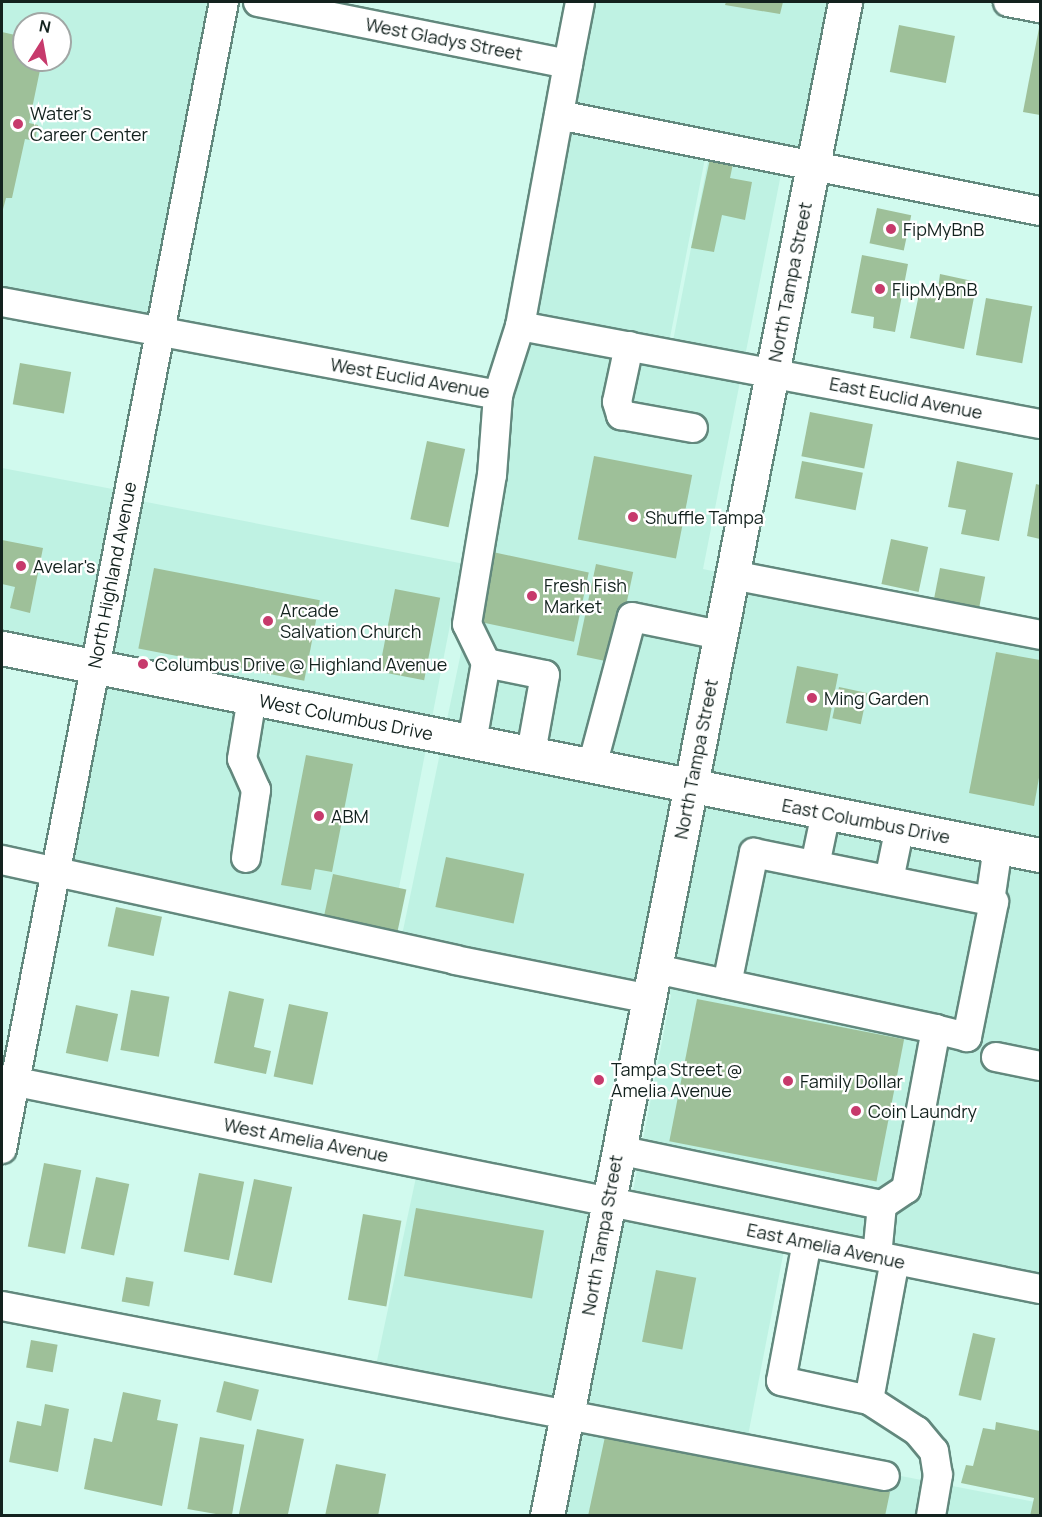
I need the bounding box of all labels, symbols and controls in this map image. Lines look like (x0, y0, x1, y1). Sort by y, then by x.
north arrow (12, 12, 72, 72)
street label: West Gladys Street (364, 13, 524, 65)
text: N (37, 14, 53, 38)
place label: Water's Career Center (30, 103, 148, 146)
marker: Water's Career Center (11, 117, 25, 131)
street label: North Tampa Street (764, 200, 816, 364)
place label: FipMyBnB (903, 218, 984, 240)
marker: FipMyBnB (884, 222, 898, 236)
place label: FlipMyBnB (892, 278, 978, 300)
marker: FlipMyBnB (873, 282, 887, 296)
street label: West Euclid Avenue (329, 353, 491, 403)
street label: East Euclid Avenue (828, 373, 984, 423)
street label: North Highland Avenue (83, 480, 141, 670)
place label: Shuffle Tampa (645, 506, 764, 528)
marker: Shuffle Tampa (626, 510, 640, 524)
place label: Avelar's (33, 555, 96, 577)
marker: Avelar's (14, 559, 28, 573)
place label: Fresh Fish Market (544, 575, 627, 618)
marker: Fresh Fish Market (525, 589, 539, 603)
place label: Arcade Salvation Church (280, 600, 421, 642)
marker: Arcade Salvation Church (261, 614, 275, 628)
place label: Columbus Drive @ Highland Avenue (155, 653, 447, 675)
marker: Columbus Drive @ Highland Avenue (136, 657, 150, 671)
street label: North Tampa Street (670, 677, 722, 841)
place label: Ming Garden (824, 687, 929, 709)
street label: West Columbus Drive (257, 690, 435, 744)
marker: Ming Garden (805, 691, 819, 705)
street label: East Columbus Drive (780, 794, 952, 848)
place label: ABM (331, 805, 369, 827)
marker: ABM (312, 809, 326, 823)
place label: Tampa Street @ Amelia Avenue (611, 1059, 743, 1102)
place label: Family Dollar (800, 1070, 903, 1092)
marker: Tampa Street @ Amelia Avenue (592, 1073, 606, 1087)
marker: Family Dollar (781, 1074, 795, 1088)
place label: Coin Laundry (868, 1100, 977, 1122)
marker: Coin Laundry (849, 1104, 863, 1118)
street label: West Amelia Avenue (222, 1113, 390, 1167)
street label: North Tampa Street (577, 1153, 627, 1317)
street label: East Amelia Avenue (745, 1219, 907, 1273)

